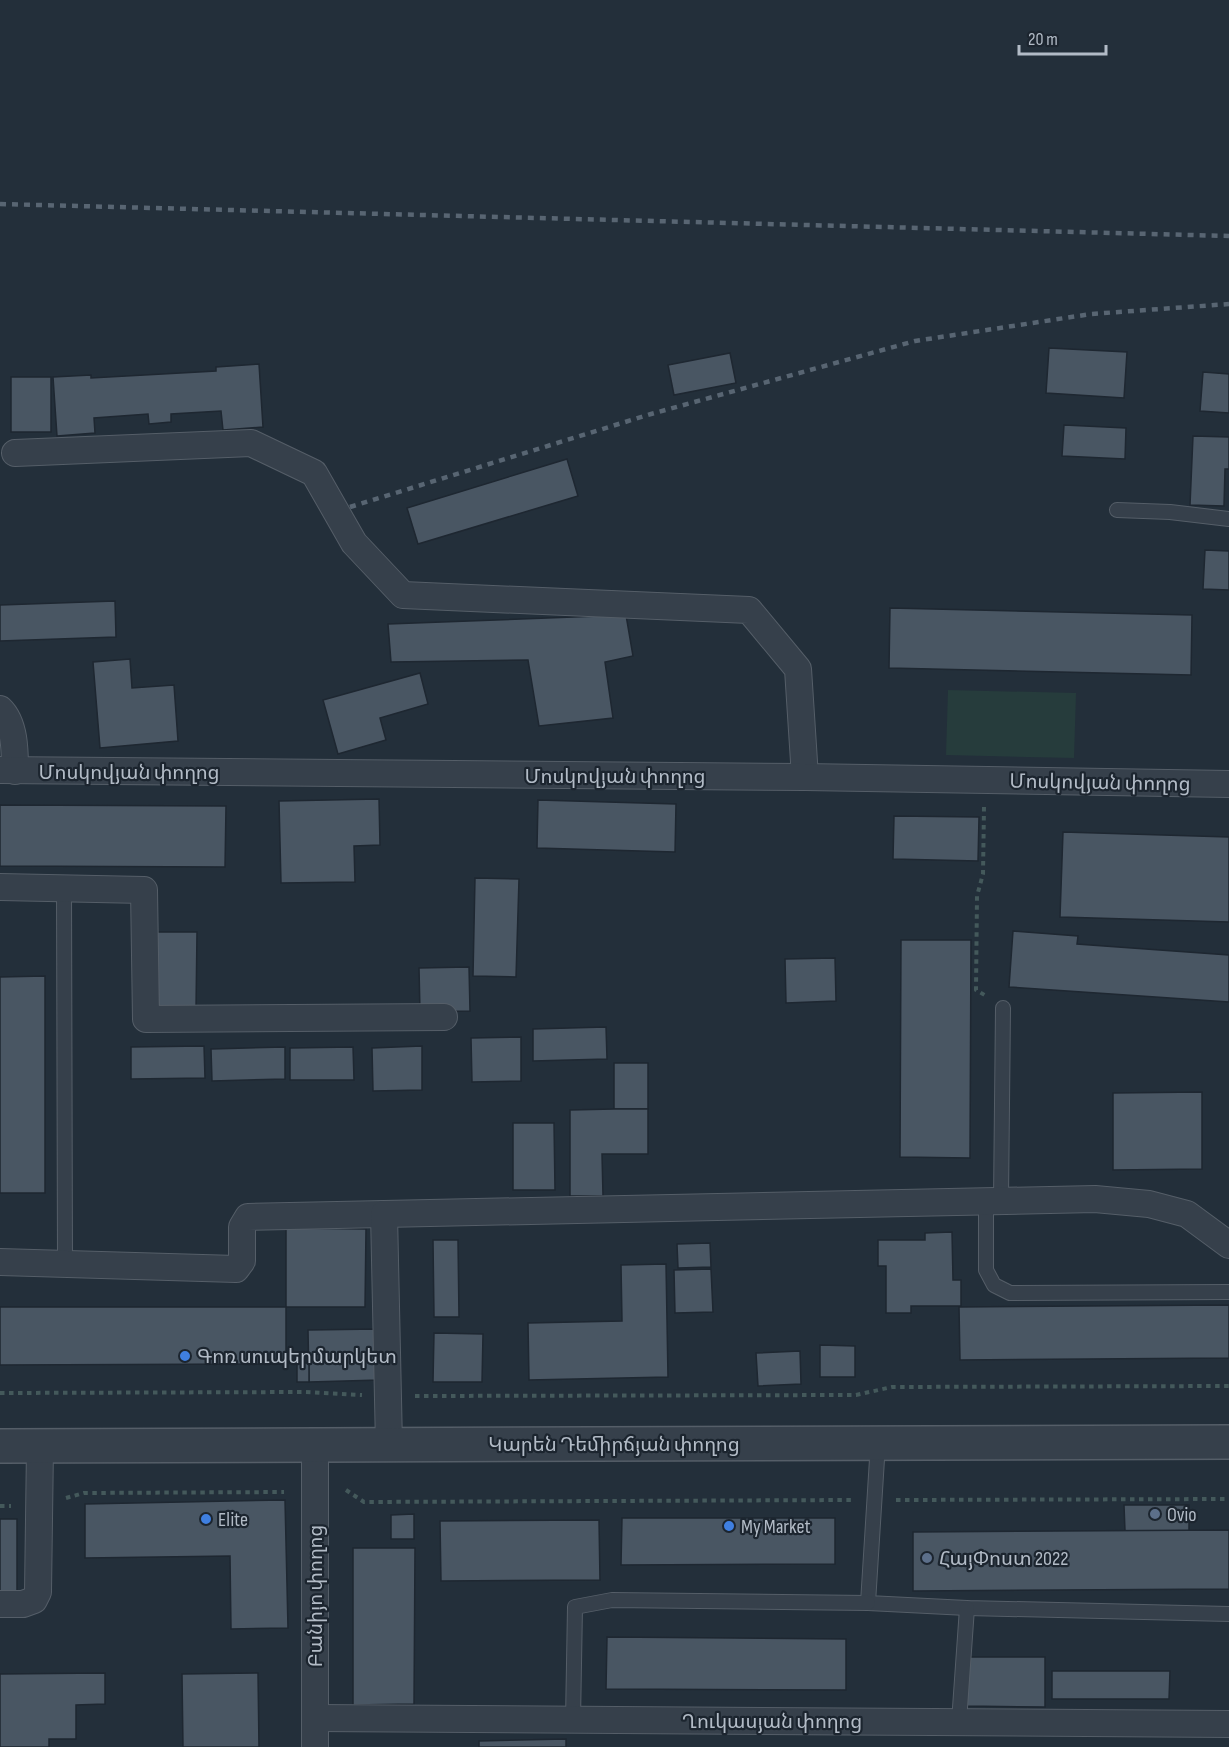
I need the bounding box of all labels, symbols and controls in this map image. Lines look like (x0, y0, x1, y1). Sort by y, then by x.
scale bar (1019, 18, 1106, 56)
text: 20 m (1028, 29, 1058, 50)
street label: Մոսկովյան փողոց (38, 761, 220, 785)
street label: Մոսկովյան փողոց (524, 765, 706, 789)
street label: Մոսկովյան փողոց (1009, 769, 1191, 797)
place label: Գոռ սուպերմարկետ (197, 1345, 397, 1369)
marker: Գոռ սուպերմարկետ (178, 1349, 192, 1363)
street label: Կարեն Դեմիրճյան փողոց (488, 1433, 740, 1457)
place label: Ovio (1167, 1503, 1197, 1527)
marker: Ovio (1148, 1507, 1162, 1521)
place label: Elite (218, 1508, 248, 1532)
marker: Elite (199, 1512, 213, 1526)
place label: My Market (741, 1515, 811, 1539)
marker: My Market (722, 1519, 736, 1533)
street label: Բանիյո փողոց (304, 1525, 328, 1667)
place label: ՀայՓոստ 2022 (939, 1547, 1068, 1571)
marker: ՀայՓոստ 2022 (920, 1551, 934, 1565)
street label: Ղուկասյան փողոց (682, 1710, 862, 1734)

